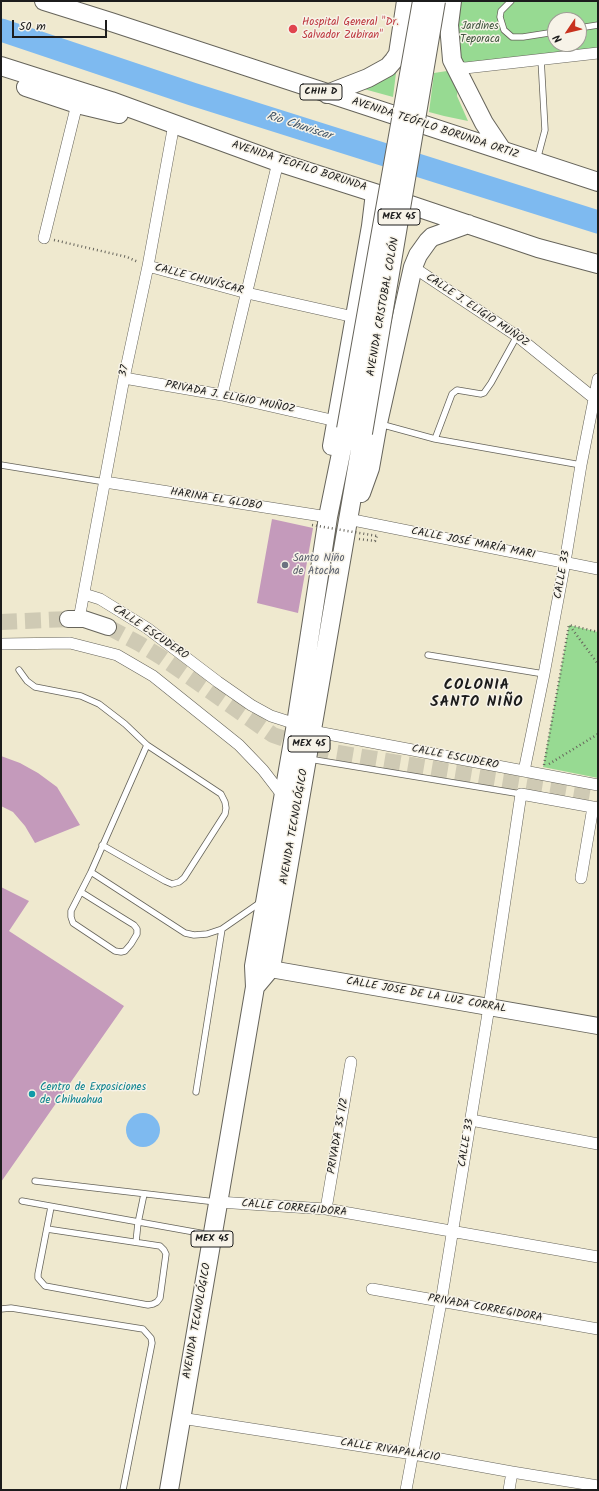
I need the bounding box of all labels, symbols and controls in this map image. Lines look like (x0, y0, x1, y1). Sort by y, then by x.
scale bar (14, 12, 109, 38)
north arrow (547, 12, 587, 52)
place label: Hospital General "Dr. Salvador Zubiran" (302, 16, 399, 42)
text: 50 m (19, 17, 46, 36)
park label: Jardines Teporaca (460, 20, 500, 46)
marker: Hospital General "Dr. Salvador Zubiran" (287, 23, 299, 35)
text: N (549, 30, 567, 46)
road number: CHIH D (300, 84, 342, 100)
street label: AVENIDA TEÓFILO BORUNDA ORTIZ (350, 96, 520, 162)
water label: Rio Chuviscar (265, 110, 333, 144)
street label: AVENIDA TEOFILO BORUNDA (230, 139, 368, 195)
road number: MEX 45 (378, 209, 420, 225)
street label: AVENIDA CRISTOBAL COLÓN (365, 237, 403, 377)
street label: CALLE CHUVÍSCAR (153, 262, 245, 298)
street label: CALLE J. ELIGIO MUÑOZ (423, 272, 531, 350)
street label: 37 (117, 364, 133, 378)
street label: PRIVADA J. ELIGIO MUÑOZ (164, 379, 296, 417)
street label: HARINA EL GLOBO (169, 486, 263, 514)
street label: CALLE JOSÉ MARÍA MARI (410, 525, 536, 563)
street label: CALLE 33 (552, 550, 574, 600)
place label: Santo Niño de Atocha (293, 552, 344, 578)
marker: Santo Niño de Atocha (280, 560, 290, 570)
street label: CALLE ESCUDERO (110, 603, 190, 663)
district label: COLONIA SANTO NIÑO (430, 677, 524, 712)
road number: MEX 45 (288, 736, 330, 752)
street label: CALLE ESCUDERO (410, 743, 500, 773)
street label: AVENIDA TECNOLÓGICO (278, 768, 312, 886)
street label: CALLE JOSE DE LA LUZ CORRAL (345, 975, 507, 1017)
place label: Centro de Exposiciones de Chihuahua (40, 1081, 146, 1107)
marker: Centro de Exposiciones de Chihuahua (27, 1089, 37, 1099)
street label: PRIVADA 35 1/2 (326, 1097, 352, 1175)
street label: CALLE 33 (457, 1118, 477, 1168)
street label: CALLE CORREGIDORA (241, 1198, 347, 1220)
road number: MEX 45 (191, 1231, 233, 1247)
street label: AVENIDA TECNOLÓGICO (181, 1262, 215, 1380)
street label: PRIVADA CORREGIDORA (427, 1292, 543, 1326)
street label: CALLE RIVAPALACIO (339, 1437, 441, 1465)

